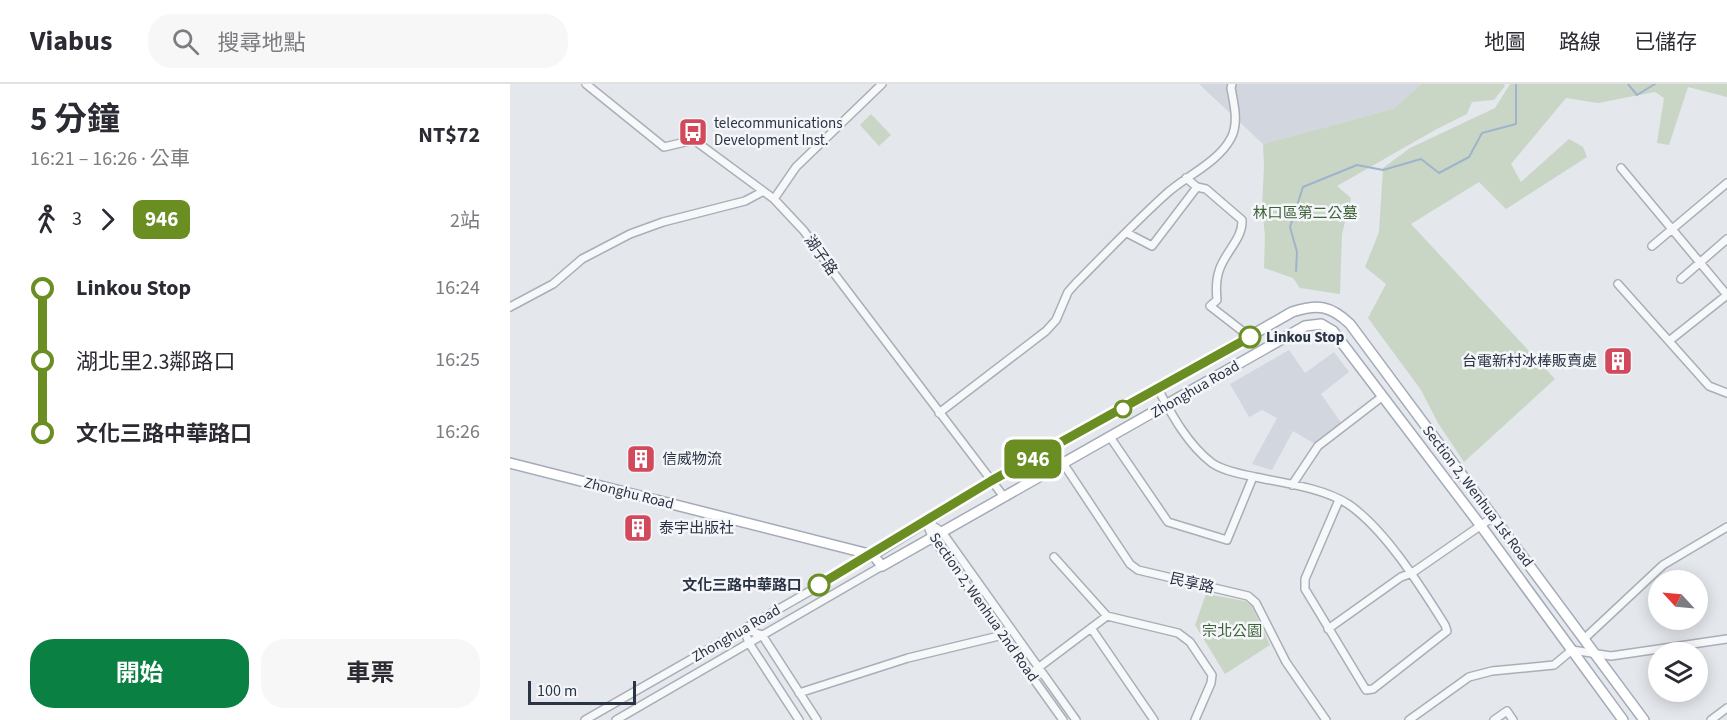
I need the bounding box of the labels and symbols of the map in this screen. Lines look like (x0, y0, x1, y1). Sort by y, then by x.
place label: telecommunications Development Inst. (714, 113, 843, 151)
bus stop icon: telecommunications Development Inst. (677, 116, 709, 148)
park label: 林口區第二公墓 (1252, 203, 1358, 224)
street label: 湖子路 (799, 231, 842, 280)
marker: Linkou Stop (1239, 326, 1261, 348)
place label: Linkou Stop (1266, 327, 1345, 348)
building icon: 台電新村冰棒販賣處 (1602, 345, 1634, 377)
place label: 台電新村冰棒販賣處 (1462, 351, 1597, 372)
street label: Zhonghua Road (1147, 356, 1243, 423)
unlabelled marker (1114, 400, 1132, 418)
street label: Section 2, Wenhua 1st Road (1417, 421, 1538, 571)
line badge: 946 (998, 440, 1068, 478)
building icon: 信威物流 (625, 443, 657, 475)
place label: 信威物流 (662, 449, 722, 470)
street label: Zhonghu Road (582, 472, 676, 515)
building icon: 泰宇出版社 (622, 512, 654, 544)
place label: 泰宇出版社 (659, 518, 734, 539)
street label: Section 2, Wenhua 2nd Road (924, 528, 1043, 686)
street label: 民享路 (1168, 568, 1216, 599)
north arrow (1648, 570, 1708, 630)
marker: 文化三路中華路口 (808, 574, 830, 596)
place label: 文化三路中華路口 (682, 575, 802, 596)
street label: Zhonghua Road (688, 600, 784, 667)
park label: 宗北公園 (1202, 621, 1262, 642)
scale bar (528, 678, 636, 706)

